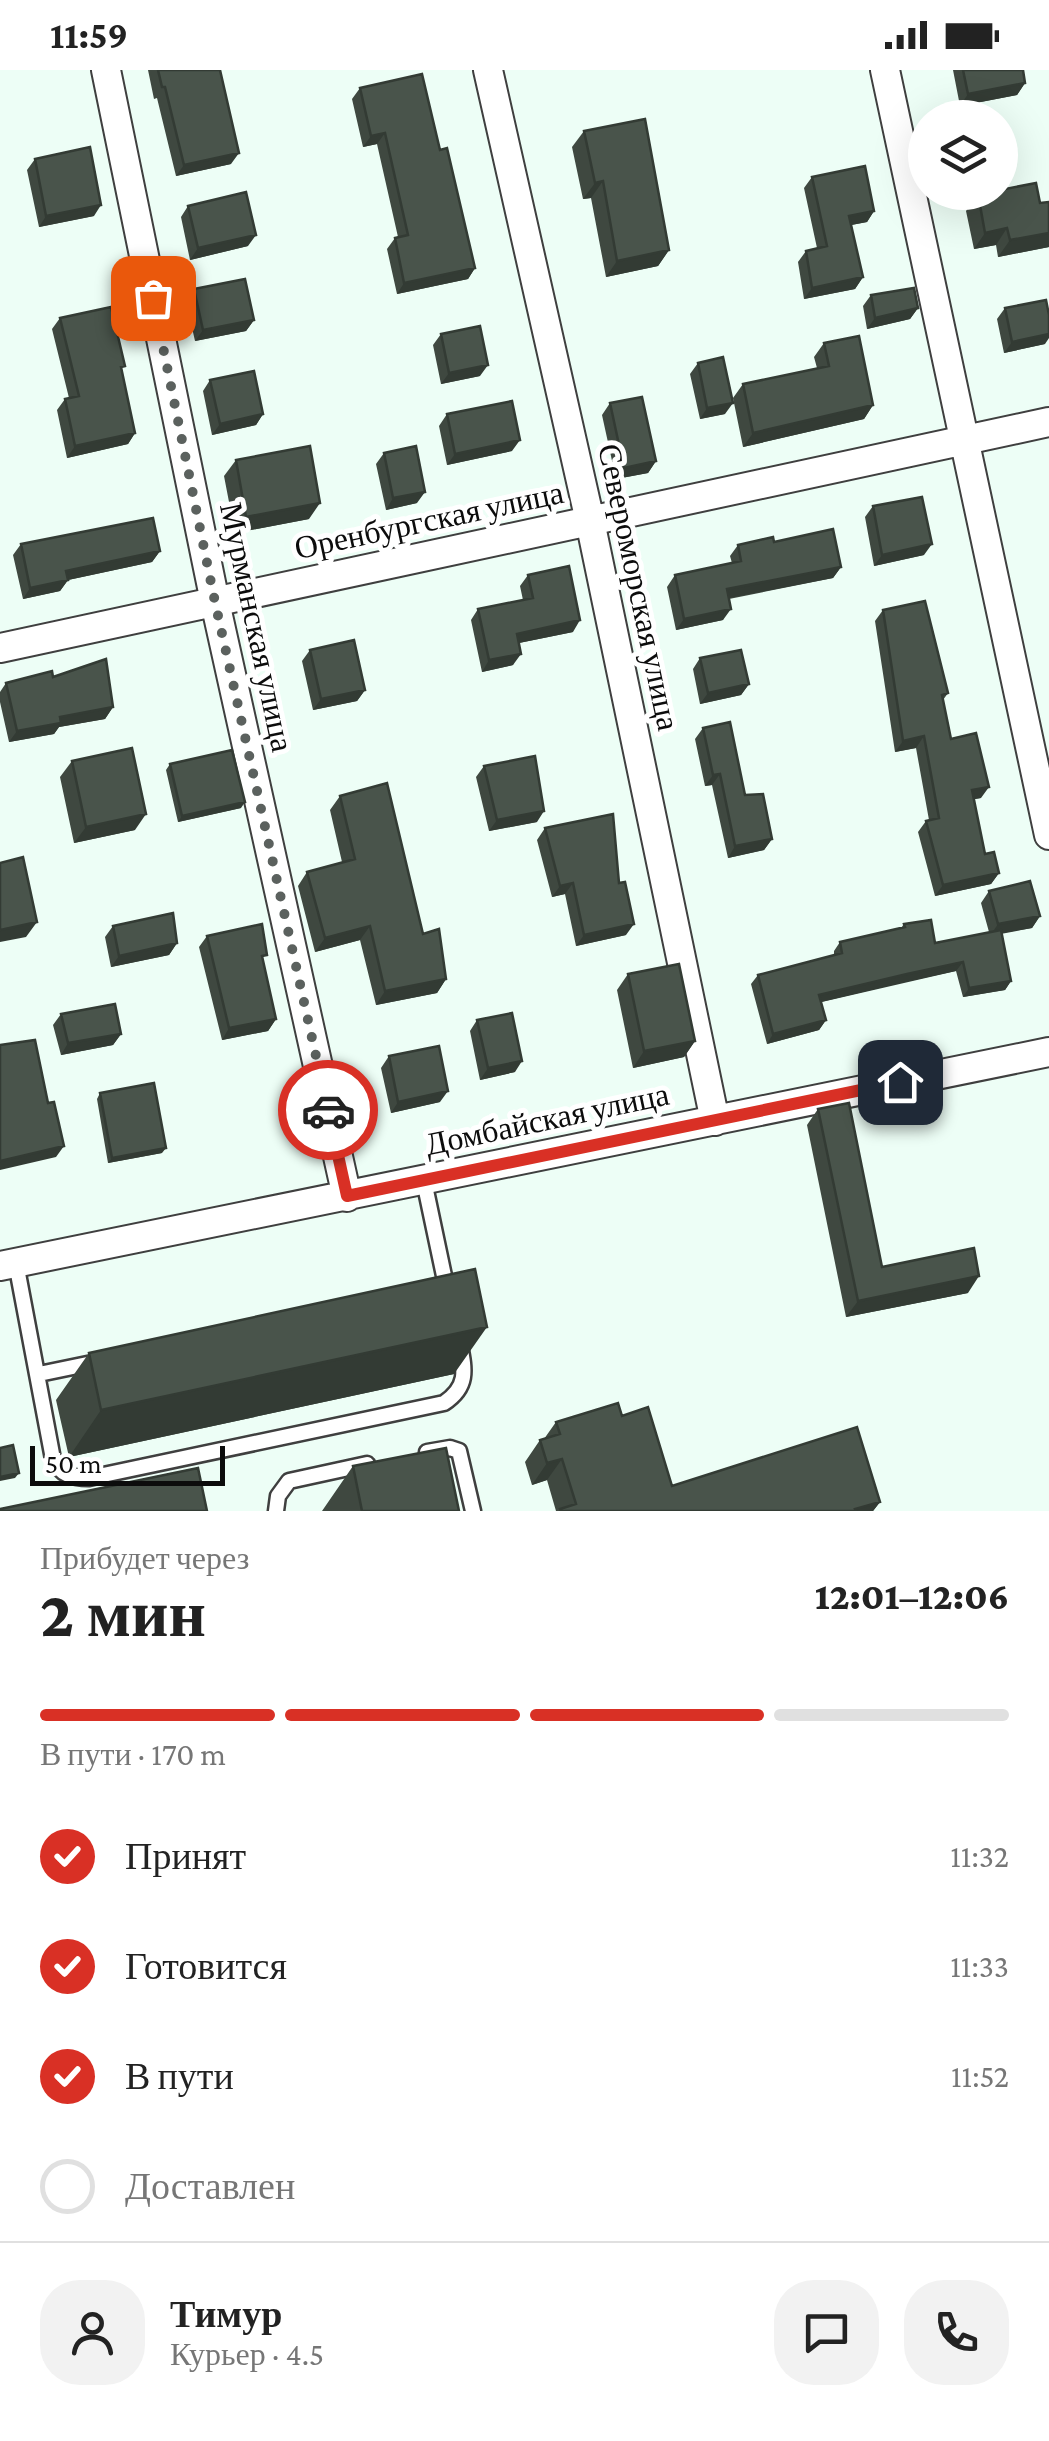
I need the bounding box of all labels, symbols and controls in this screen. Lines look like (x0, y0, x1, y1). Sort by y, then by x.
text: 11:59 (50, 14, 128, 56)
map controls (908, 100, 1018, 210)
button: layers (908, 100, 1018, 210)
pin (111, 256, 196, 341)
icon: bag (126, 271, 181, 326)
street label: Североморская улица (591, 440, 687, 734)
street label: Оренбургская улица (291, 474, 567, 566)
street label: Мурманская улица (213, 499, 301, 755)
pin (858, 1040, 943, 1125)
icon: home (873, 1055, 928, 1110)
courier (278, 1060, 378, 1160)
street label: Домбайская улица (422, 1076, 672, 1162)
icon: car (301, 1083, 356, 1138)
scale bar (30, 1441, 225, 1486)
text: 50 m (45, 1448, 102, 1479)
text: Прибудет через (40, 1540, 249, 1576)
text: 12:01–12:06 (815, 1575, 1009, 1617)
text: 2 мин (40, 1578, 206, 1650)
text: В пути · 170 m (40, 1736, 226, 1772)
icon: check (40, 1829, 95, 1884)
text: Принят (125, 1835, 246, 1877)
text: 11:32 (950, 1838, 1009, 1874)
icon: check (40, 1939, 95, 1994)
text: Готовится (125, 1945, 287, 1987)
text: 11:33 (950, 1948, 1009, 1984)
icon: check (40, 2049, 95, 2104)
text: В пути (125, 2055, 234, 2097)
text: 11:52 (951, 2058, 1009, 2094)
text: Доставлен (125, 2165, 295, 2207)
button: person (40, 2280, 145, 2385)
button: chat (774, 2280, 879, 2385)
button: phone (904, 2280, 1009, 2385)
text: Тимур (170, 2293, 282, 2335)
text: Курьер · 4.5 (170, 2336, 324, 2372)

